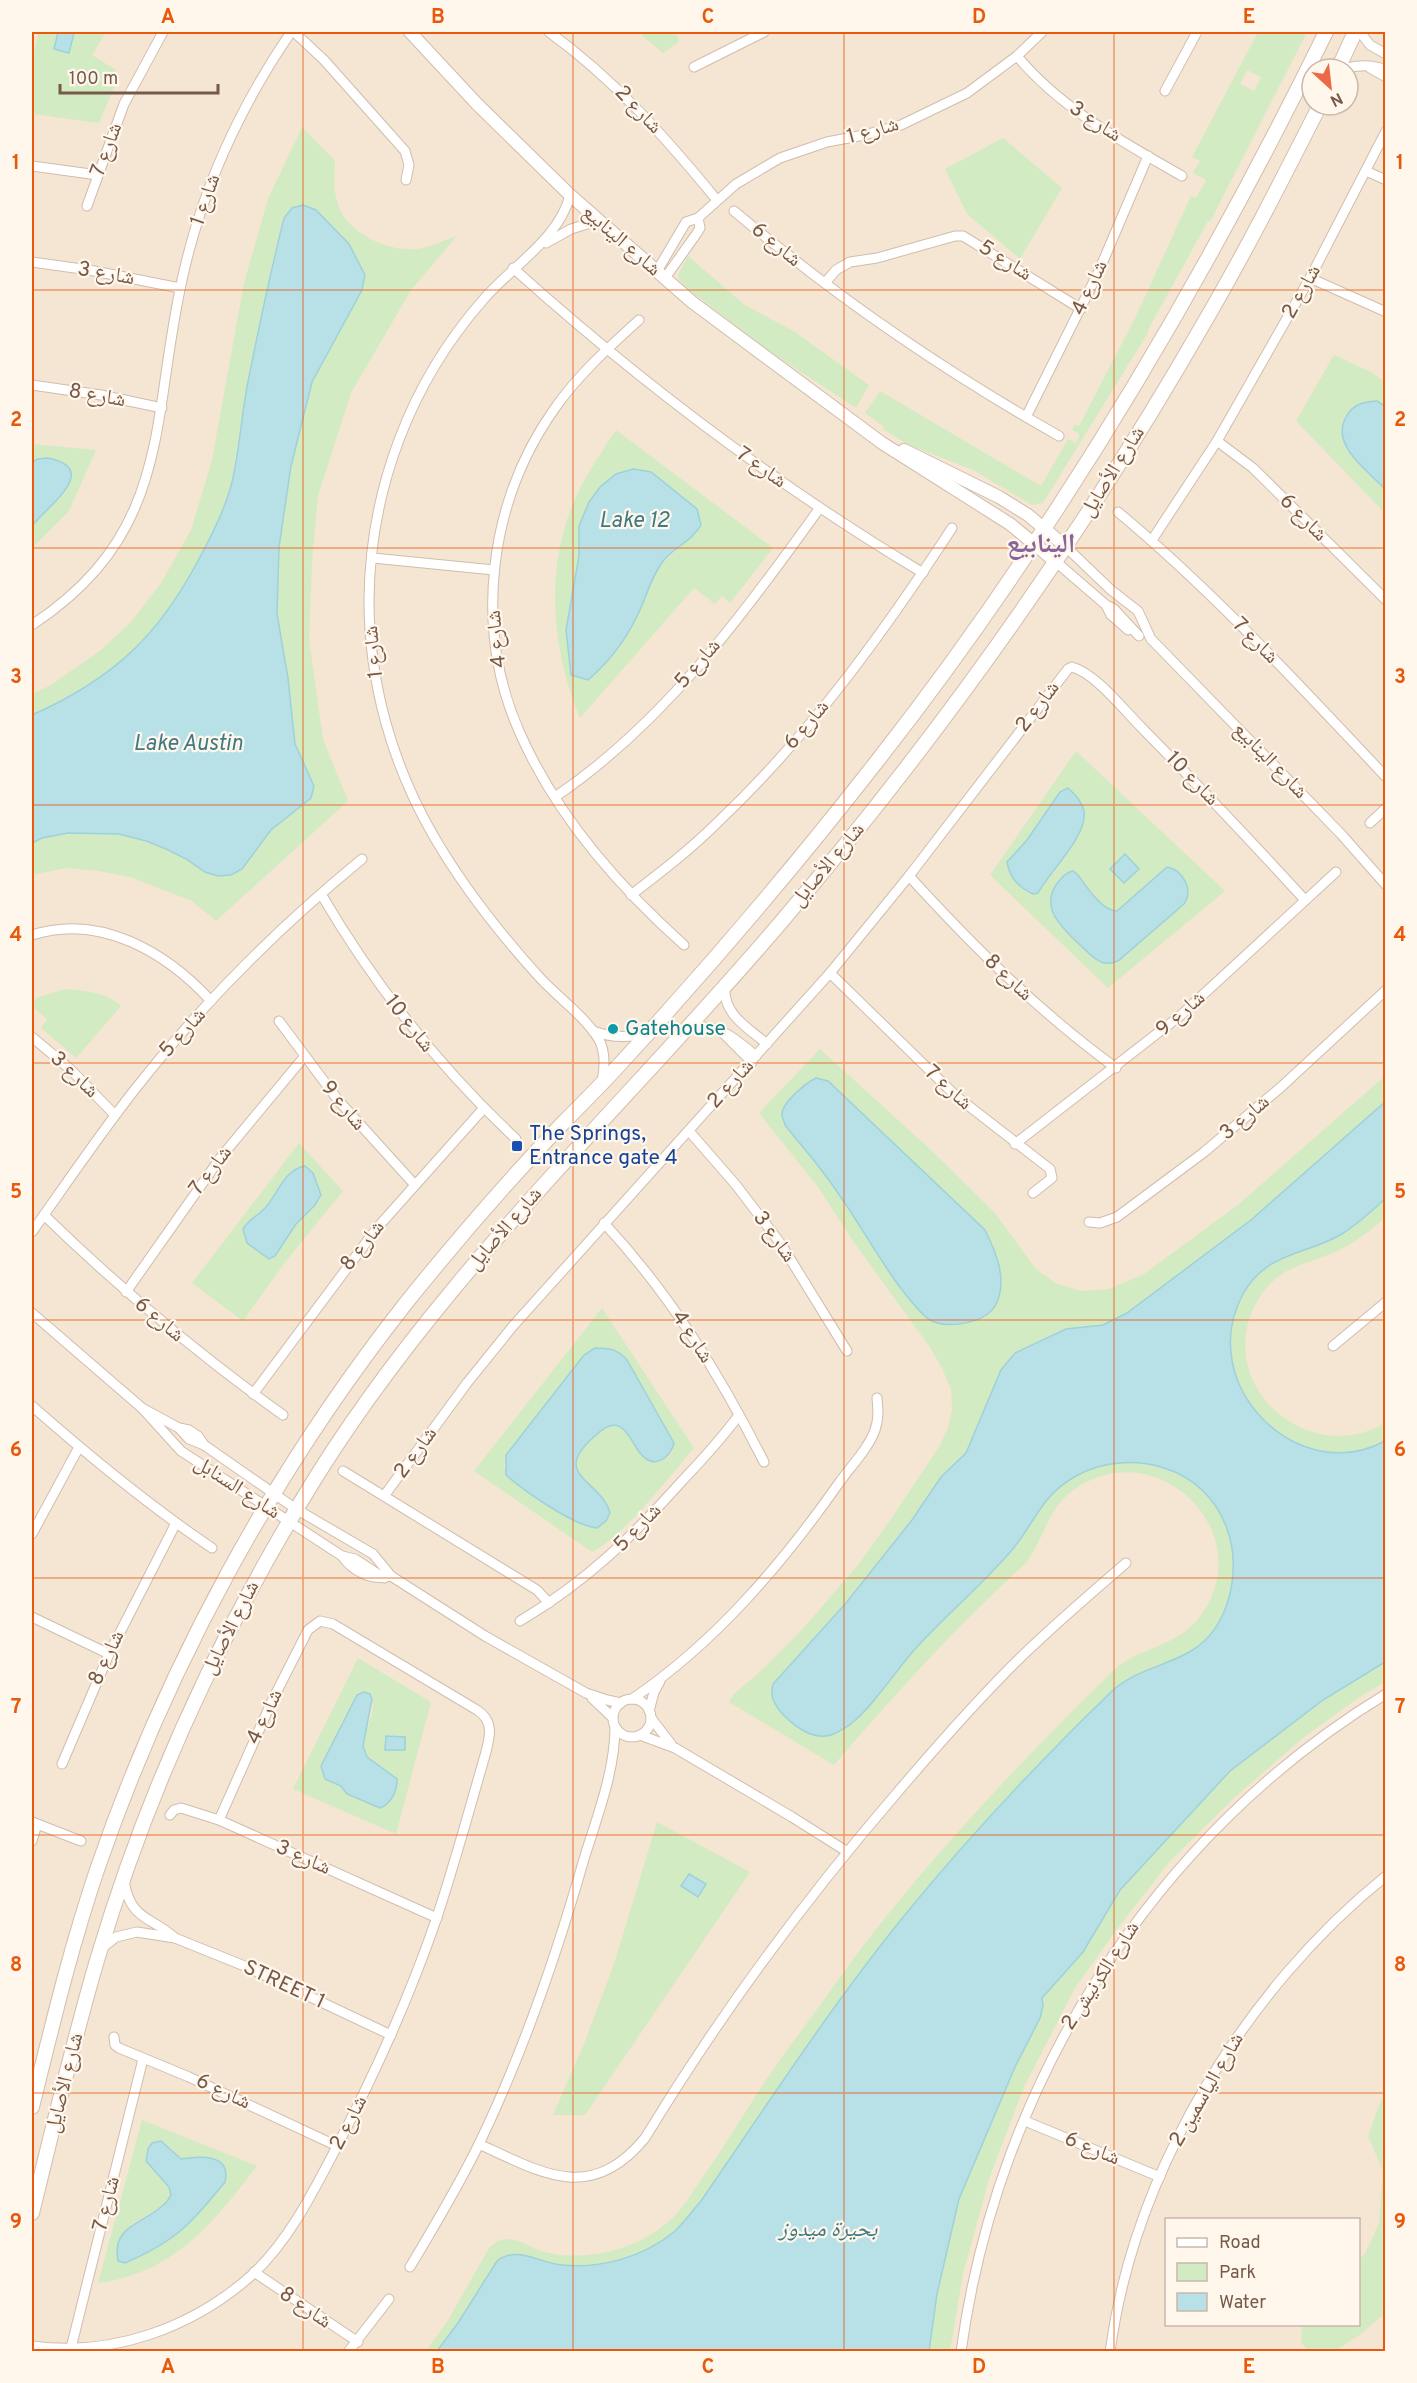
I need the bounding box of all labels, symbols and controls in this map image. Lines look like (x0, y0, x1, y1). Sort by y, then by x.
text: A (161, 5, 175, 31)
text: B (431, 5, 445, 31)
text: C (702, 5, 714, 31)
text: D (972, 5, 986, 31)
text: E (1243, 5, 1255, 31)
scale bar (60, 57, 218, 95)
north arrow (1300, 57, 1360, 117)
text: 100 m (69, 68, 118, 91)
street label: شارع 2 (608, 80, 668, 140)
text: N (1326, 87, 1346, 110)
street label: شارع 3 (1064, 95, 1126, 149)
street label: شارع 1 (844, 111, 902, 151)
street label: شارع 7 (85, 119, 129, 181)
text: 1 (12, 151, 20, 177)
text: 1 (1396, 151, 1404, 177)
street label: شارع 1 (185, 171, 227, 229)
street label: شارع الينابيع (576, 199, 666, 283)
street label: شارع 6 (745, 216, 807, 274)
street label: شارع 5 (973, 234, 1037, 288)
street label: شارع 3 (75, 256, 137, 292)
street label: شارع 4 (1066, 256, 1114, 320)
street label: شارع 2 (1276, 260, 1328, 324)
street label: شارع 8 (66, 378, 128, 414)
text: 2 (10, 408, 22, 434)
text: 2 (1394, 408, 1406, 434)
street label: شارع الأصايل (1074, 422, 1152, 522)
street label: شارع 7 (730, 441, 792, 495)
street label: شارع 6 (1273, 488, 1333, 548)
water label: Lake 12 (599, 508, 670, 535)
district label: الينابيع (1007, 528, 1075, 562)
street label: شارع 4 (481, 609, 513, 669)
street label: شارع 7 (1226, 612, 1284, 670)
street label: شارع 1 (358, 624, 390, 680)
street label: شارع 5 (669, 633, 727, 695)
text: 3 (10, 665, 22, 691)
text: 3 (1394, 665, 1406, 691)
street label: شارع 2 (1010, 676, 1066, 738)
street label: شارع 6 (778, 694, 836, 756)
street label: شارع الينابيع (1227, 717, 1313, 805)
water label: Lake Austin (133, 731, 243, 758)
street label: شارع 10 (1159, 746, 1225, 812)
street label: شارع الأصايل (785, 817, 871, 913)
text: 4 (10, 923, 22, 949)
text: 4 (1394, 923, 1406, 949)
street label: شارع 8 (978, 948, 1038, 1008)
street label: شارع 9 (1150, 985, 1212, 1043)
street label: شارع 10 (378, 990, 440, 1058)
street label: شارع 5 (154, 1002, 212, 1064)
place label: Gatehouse (625, 1016, 726, 1043)
marker: Gatehouse (606, 1022, 620, 1036)
street label: شارع 3 (44, 1046, 104, 1104)
street label: شارع 2 (702, 1054, 760, 1114)
street label: شارع 7 (918, 1059, 978, 1117)
street label: شارع 9 (314, 1075, 372, 1137)
street label: شارع 3 (1214, 1089, 1276, 1147)
place label: The Springs, Entrance gate 4 (529, 1121, 678, 1172)
marker: The Springs, Entrance gate 4 (510, 1139, 524, 1153)
street label: شارع 7 (183, 1141, 239, 1201)
text: 5 (10, 1180, 22, 1206)
text: 5 (1394, 1180, 1406, 1206)
street label: شارع الأصايل (461, 1182, 549, 1276)
street label: شارع 3 (746, 1206, 802, 1268)
street label: شارع 8 (335, 1215, 391, 1277)
street label: شارع 6 (128, 1291, 190, 1349)
street label: شارع 4 (665, 1305, 719, 1369)
street label: شارع 2 (388, 1422, 444, 1484)
text: 6 (10, 1438, 22, 1464)
text: 6 (1394, 1438, 1406, 1464)
street label: شارع السنابل (189, 1450, 285, 1526)
street label: شارع 5 (608, 1498, 668, 1558)
street label: شارع الأصايل (196, 1576, 266, 1680)
street label: شارع 8 (83, 1626, 131, 1690)
street label: شارع 4 (241, 1685, 289, 1749)
text: 7 (11, 1695, 21, 1721)
text: 7 (1395, 1695, 1405, 1721)
street label: شارع 3 (271, 1834, 335, 1882)
street label: شارع الكرنيش 2 (1056, 1916, 1146, 2036)
text: 8 (10, 1953, 22, 1979)
text: 8 (1394, 1953, 1406, 1979)
street label: STREET 1 (239, 1954, 329, 2016)
street label: شارع الياسمين 2 (1163, 2028, 1251, 2152)
street label: شارع الأصايل (40, 2030, 90, 2136)
street label: شارع 6 (191, 2068, 255, 2116)
street label: شارع 2 (324, 2091, 374, 2155)
street label: شارع 6 (1060, 2126, 1124, 2172)
street label: شارع 7 (87, 2174, 127, 2234)
text: 9 (10, 2210, 22, 2236)
text: 9 (1394, 2210, 1406, 2236)
water label: بحيرة ميدوز (777, 2217, 878, 2244)
legend (1165, 2218, 1360, 2326)
text: Road (1219, 2232, 1261, 2255)
text: Park (1219, 2262, 1256, 2285)
street label: شارع 8 (274, 2281, 336, 2335)
text: Water (1219, 2292, 1266, 2315)
text: A (161, 2355, 175, 2381)
text: B (431, 2355, 445, 2381)
text: C (702, 2355, 714, 2381)
text: D (972, 2355, 986, 2381)
text: E (1243, 2355, 1255, 2381)

